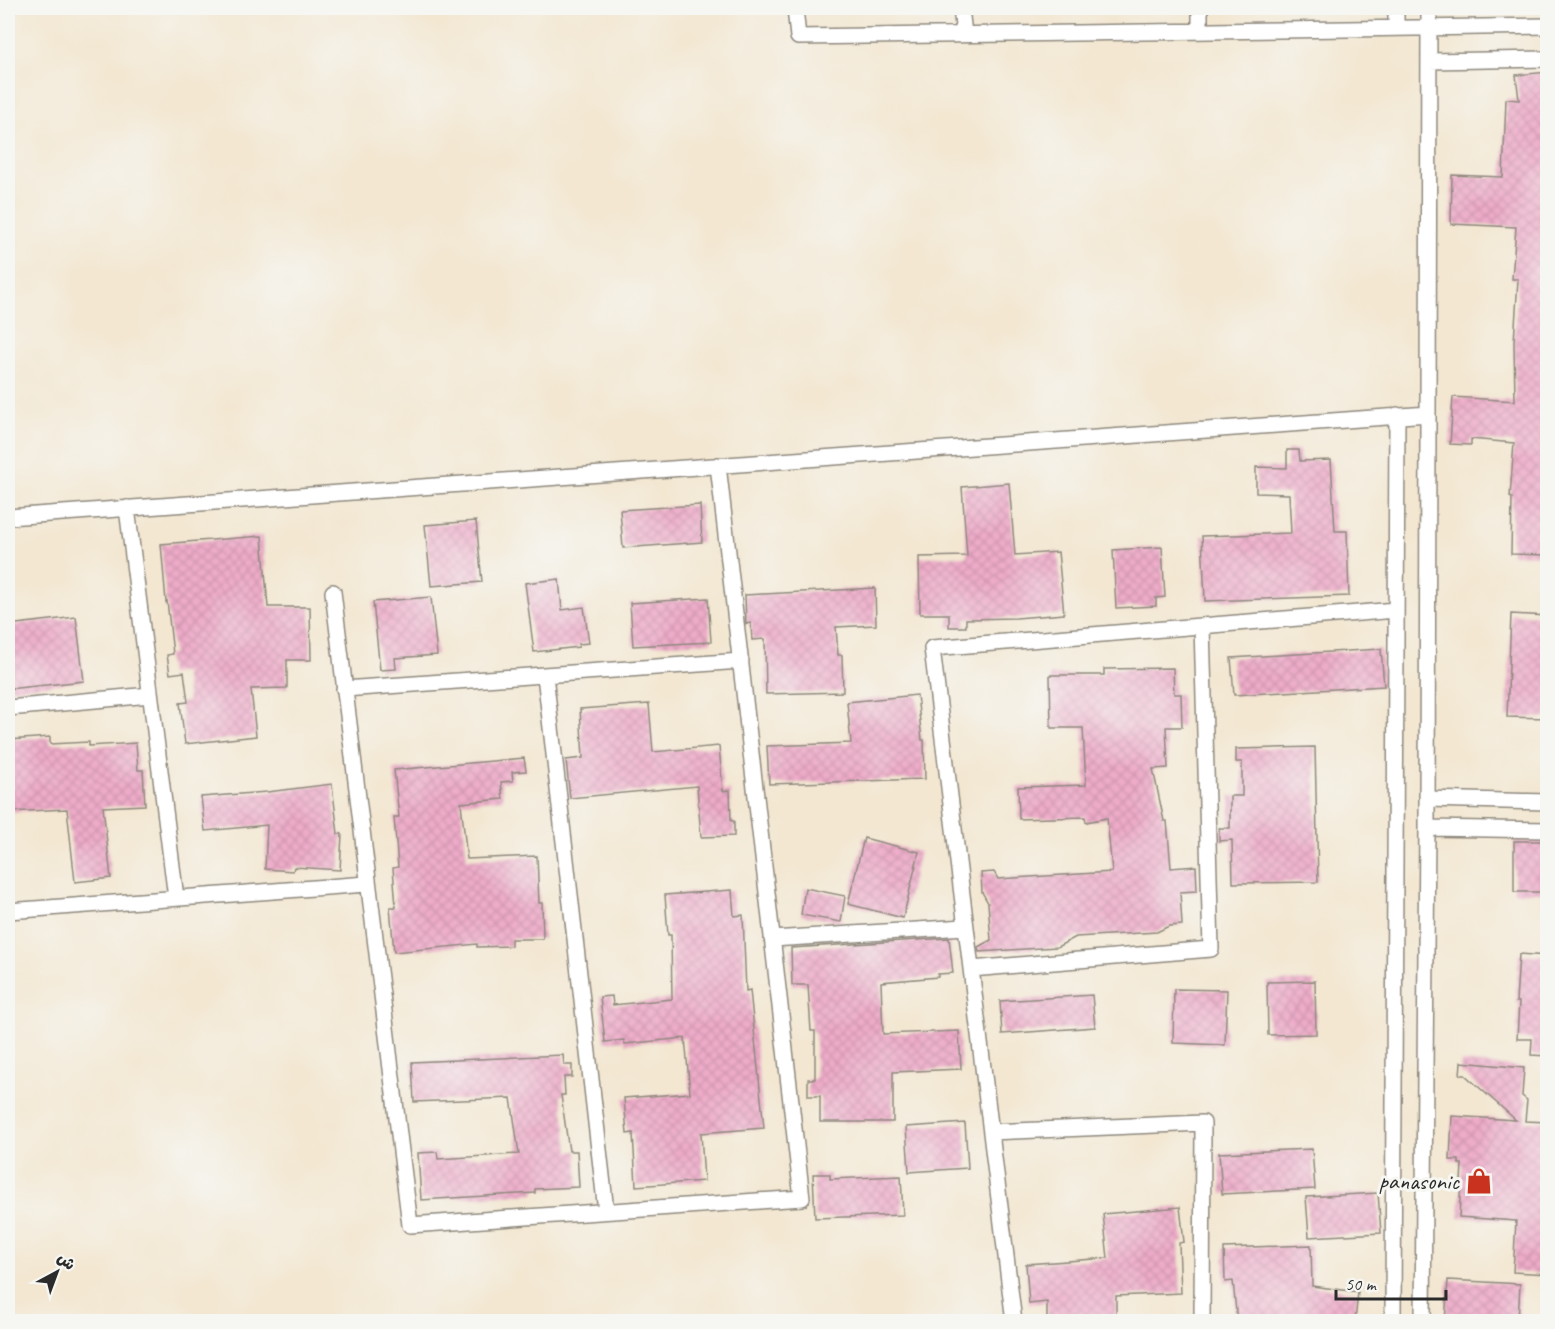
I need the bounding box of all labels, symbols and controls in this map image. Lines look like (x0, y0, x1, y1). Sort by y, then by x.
place label: panasonic (1379, 1166, 1461, 1196)
shop icon: panasonic (1464, 1166, 1494, 1196)
north arrow (27, 1242, 87, 1302)
text: ش (53, 1248, 79, 1275)
scale bar (1336, 1263, 1446, 1301)
text: 50 m (1345, 1273, 1378, 1295)

